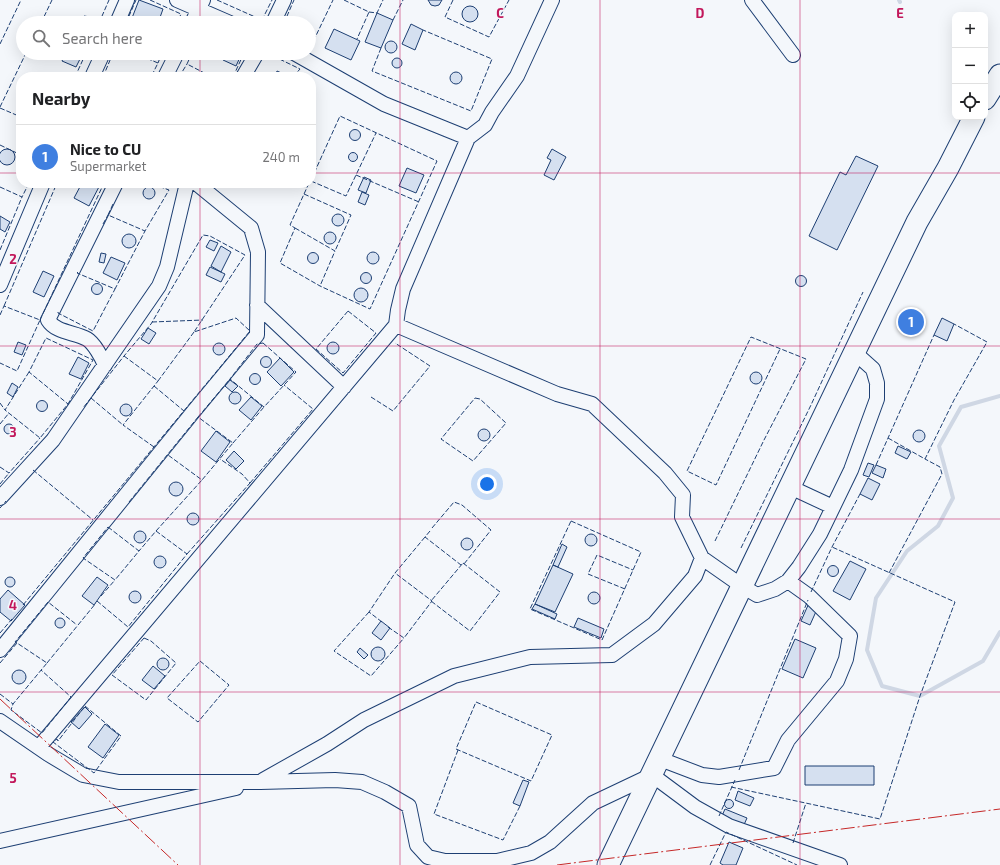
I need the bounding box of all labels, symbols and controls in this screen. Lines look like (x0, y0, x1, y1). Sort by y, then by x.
text: C (496, 5, 504, 21)
text: D (696, 5, 705, 21)
text: E (896, 5, 904, 21)
map controls (952, 12, 988, 120)
button: + (952, 12, 988, 48)
search box (16, 16, 316, 60)
icon: search (30, 27, 52, 49)
text: Search here (62, 29, 143, 47)
button: − (952, 48, 988, 84)
button: locate (952, 84, 988, 120)
text: Nearby (32, 88, 90, 108)
text: Nice to CU (70, 140, 141, 158)
text: 1 (42, 149, 48, 165)
text: 240 m (263, 149, 300, 165)
text: Supermarket (70, 158, 147, 174)
text: 2 (9, 251, 17, 267)
pin: 1 (898, 307, 924, 337)
text: 3 (9, 424, 17, 440)
your location (477, 474, 497, 494)
text: 4 (9, 597, 17, 613)
text: 5 (9, 770, 17, 786)

